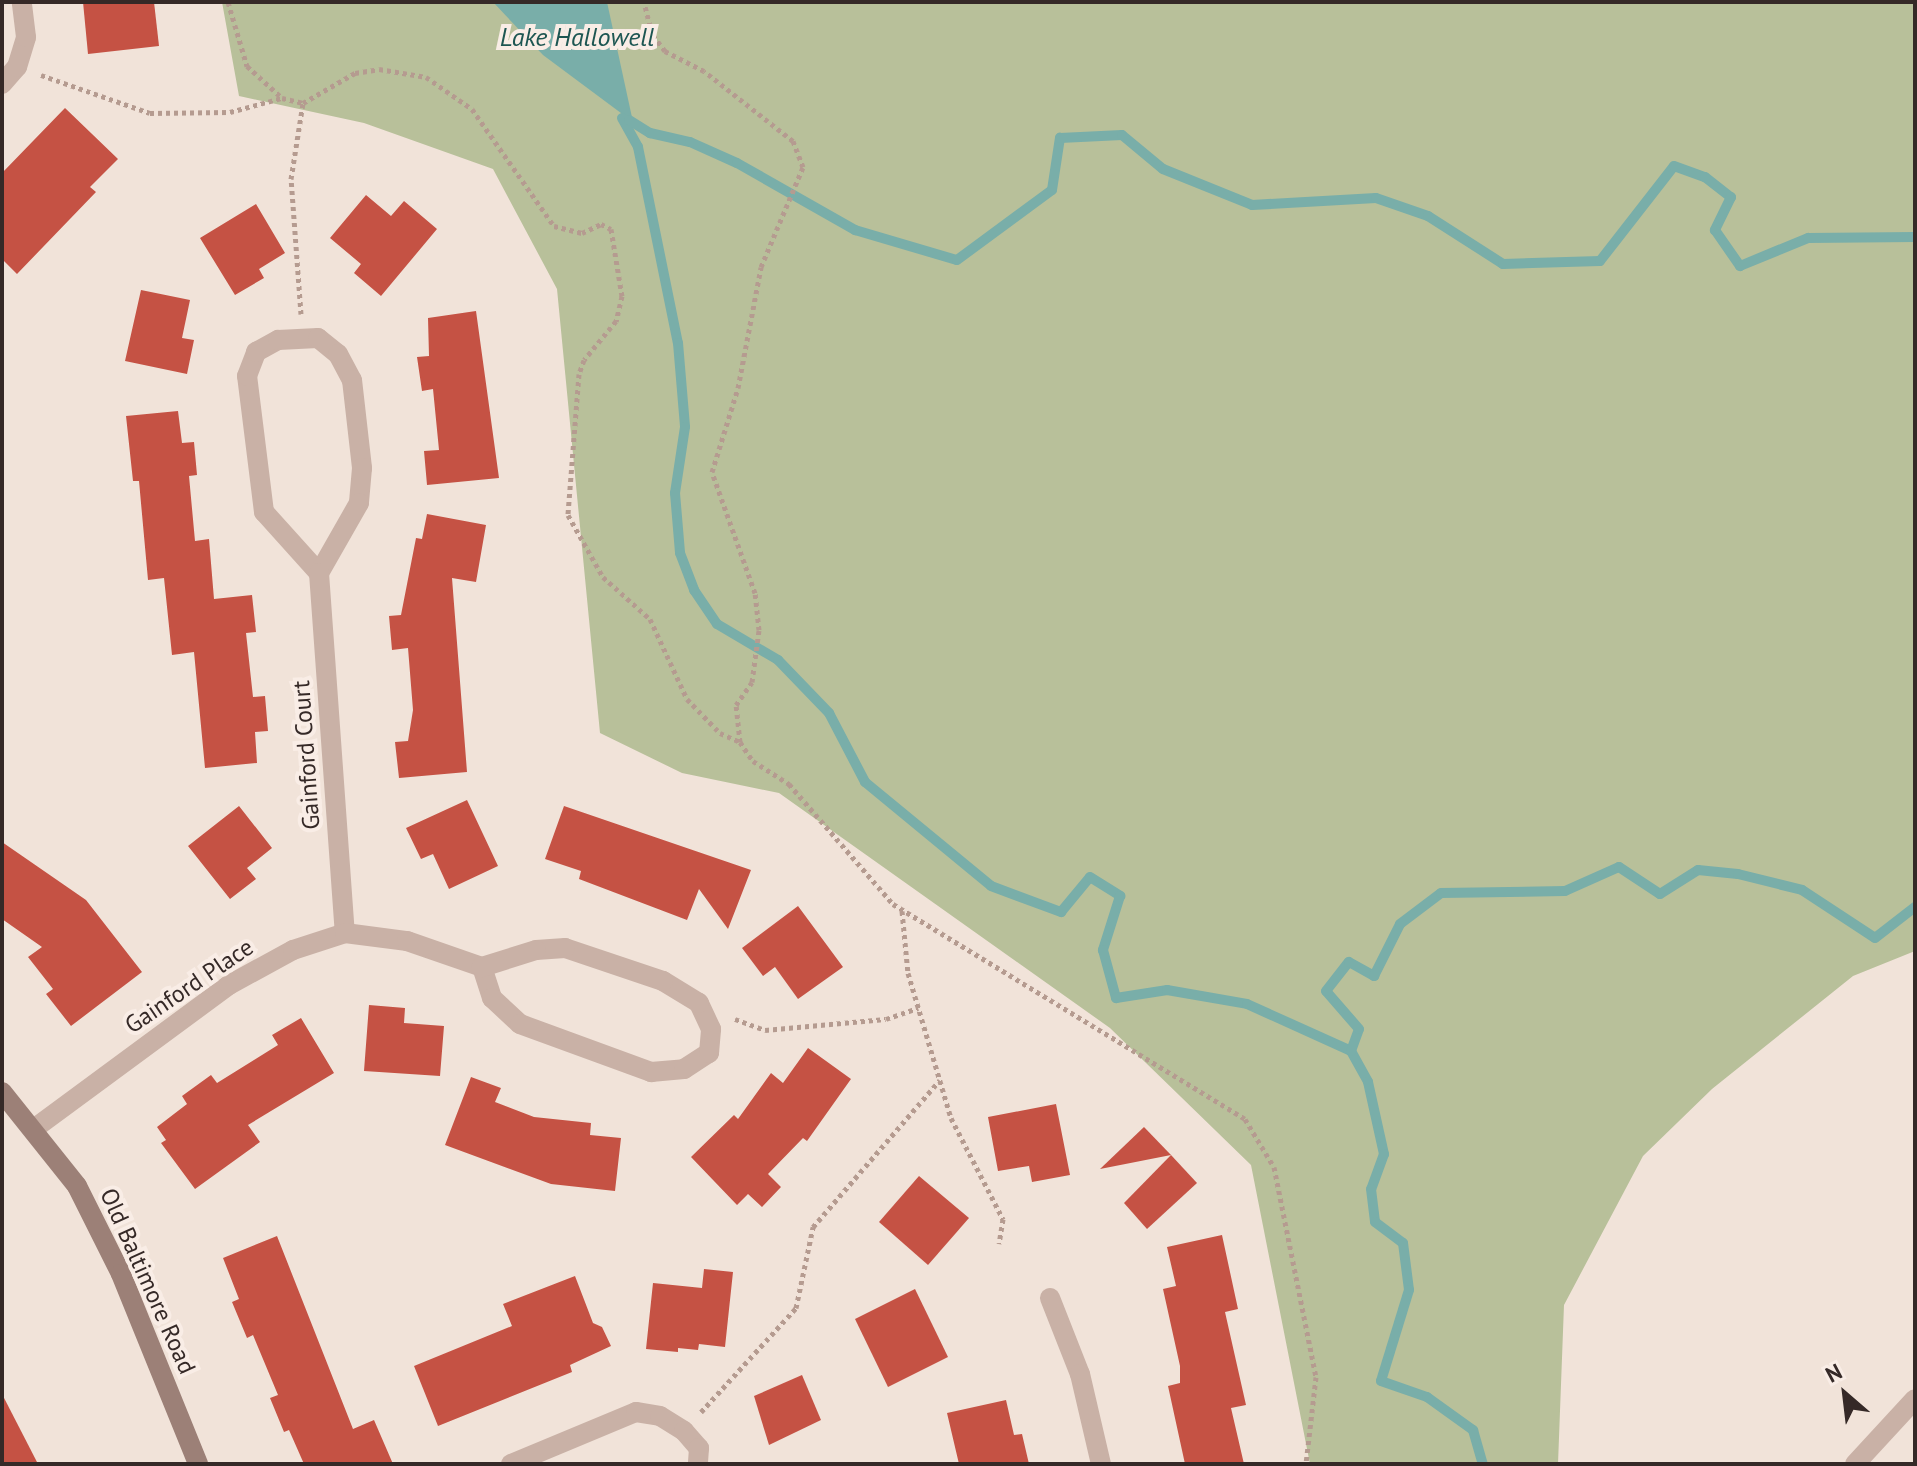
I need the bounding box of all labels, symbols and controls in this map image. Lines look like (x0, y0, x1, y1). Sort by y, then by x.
water label: Lake Hallowell (500, 21, 654, 53)
street label: Gainford Court (286, 679, 326, 831)
street label: Gainford Place (119, 932, 259, 1040)
street label: Old Baltimore Road (94, 1184, 202, 1378)
north arrow (1805, 1354, 1885, 1434)
text: N (1821, 1357, 1847, 1389)

